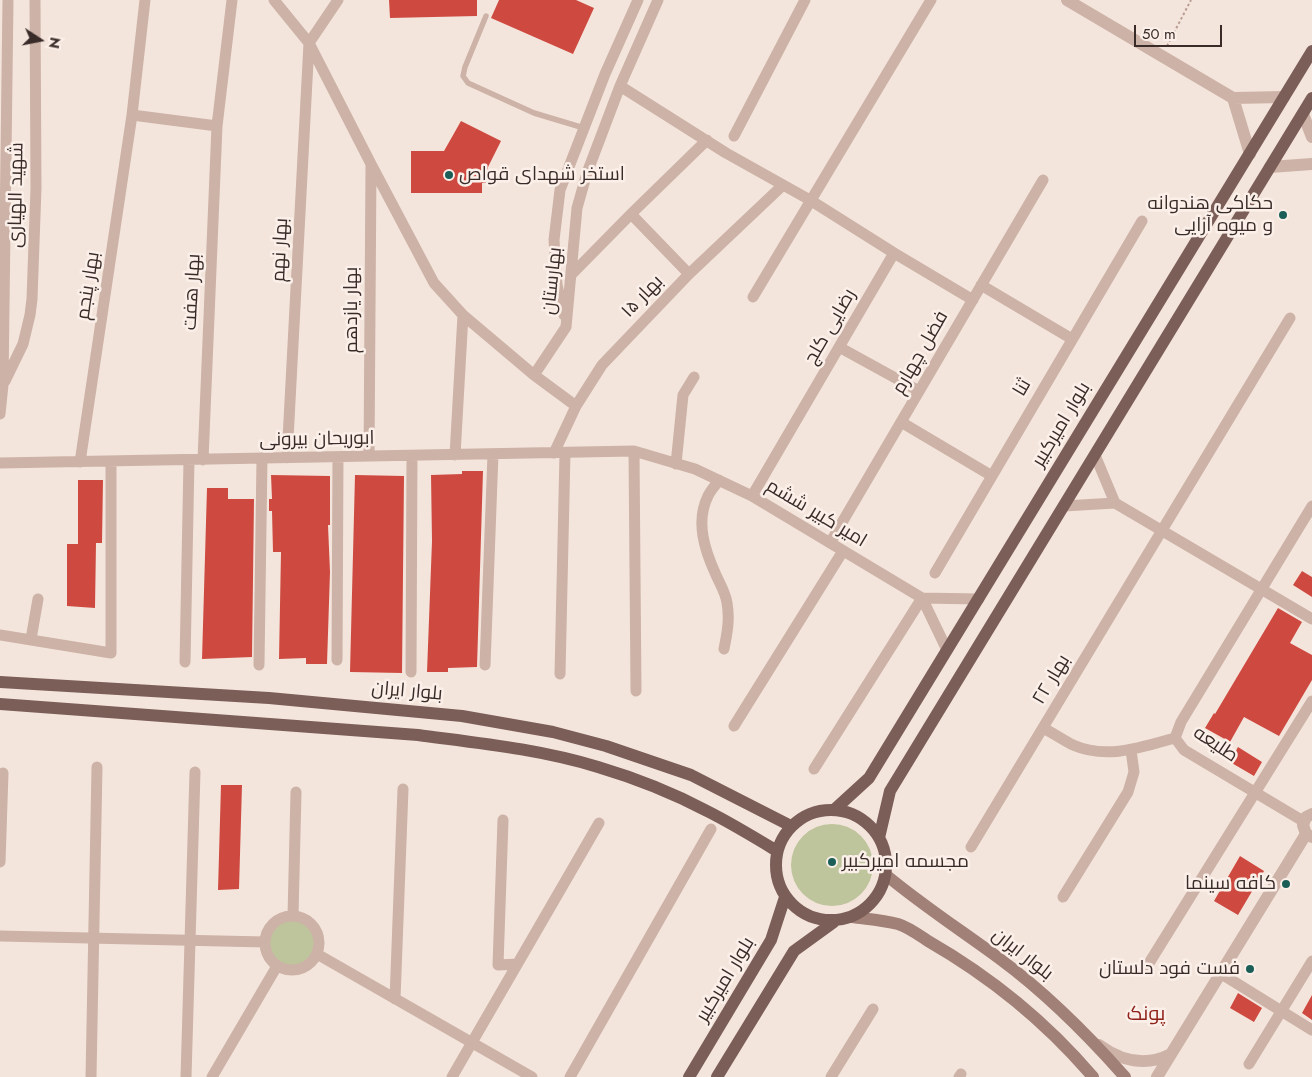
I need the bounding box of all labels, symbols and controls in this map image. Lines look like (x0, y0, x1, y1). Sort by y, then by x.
north arrow (15, 15, 65, 65)
scale bar (1137, 15, 1224, 47)
text: 50 m (1142, 23, 1176, 45)
text: N (44, 35, 66, 50)
street label: شهید الهیاری (5, 142, 29, 248)
place label: استخر شهدای قواص (459, 164, 625, 186)
marker: استخر شهدای قواص (443, 169, 455, 181)
place label: حکاکی هندوانه و میوه آرایی (1148, 193, 1273, 237)
marker: حکاکی هندوانه و میوه آرایی (1277, 209, 1289, 221)
street label: بهار نهم (268, 217, 294, 283)
street label: بهارستان (538, 246, 568, 316)
street label: بهار پنجم (72, 250, 106, 322)
street label: بهار هفت (180, 253, 206, 331)
street label: بهار یازدهم (341, 267, 363, 353)
street label: بهار ۱۵ (617, 271, 669, 323)
street label: رضایی کلج (800, 285, 862, 369)
street label: فضل چهارم (888, 307, 954, 399)
street label: ثنا (1009, 375, 1037, 401)
street label: بلوار امیرکبیر (1028, 378, 1096, 472)
street label: ابوریحان بیرونی (259, 428, 375, 452)
street label: امیر کبیر ششم (762, 475, 870, 553)
street label: بهار ۲۲ (1028, 651, 1076, 709)
street label: بلوار ایران (370, 678, 444, 706)
street label: طلیعه (1188, 722, 1242, 768)
place label: مجسمه امیرکبیر (842, 851, 969, 873)
marker: مجسمه امیرکبیر (826, 856, 838, 868)
place label: کافه سینما (1185, 873, 1276, 895)
marker: کافه سینما (1280, 878, 1292, 890)
street label: بلوار ایران (987, 924, 1057, 986)
street label: بلوار امیرکبیر (692, 933, 760, 1027)
place label: فست فود دلستان (1099, 958, 1240, 980)
marker: فست فود دلستان (1244, 963, 1256, 975)
district label: پونک (1127, 1003, 1165, 1027)

